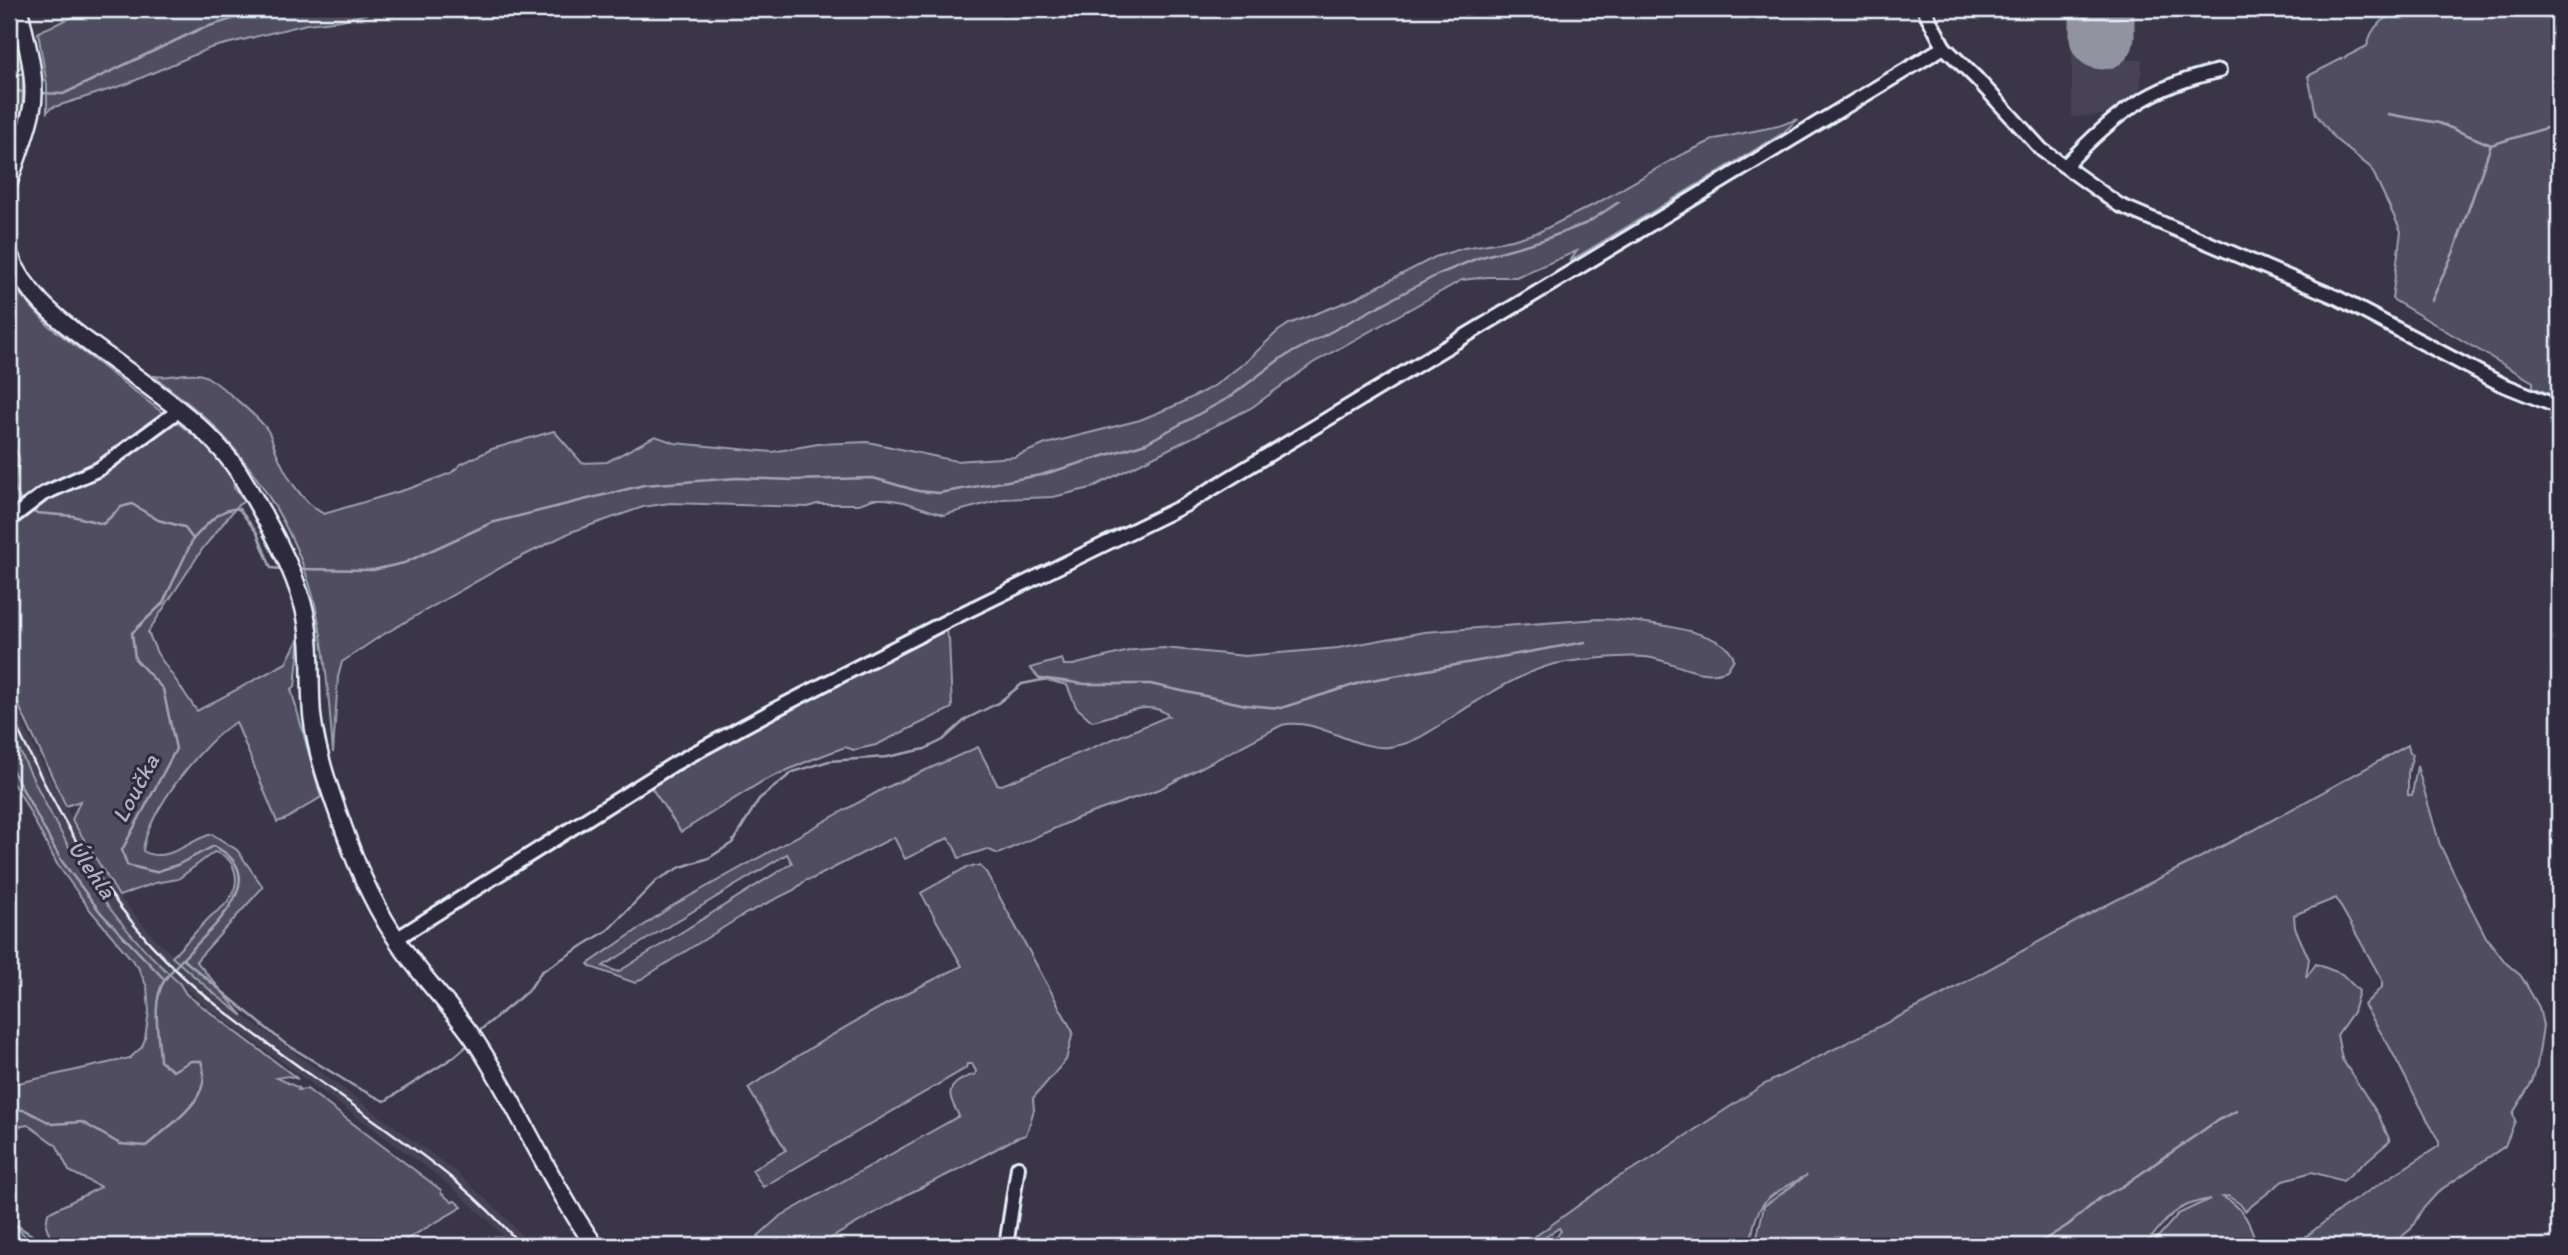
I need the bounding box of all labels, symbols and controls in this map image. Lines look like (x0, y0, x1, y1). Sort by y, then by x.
water label: Loučka (105, 748, 165, 827)
water label: Úlehla (61, 834, 123, 905)

